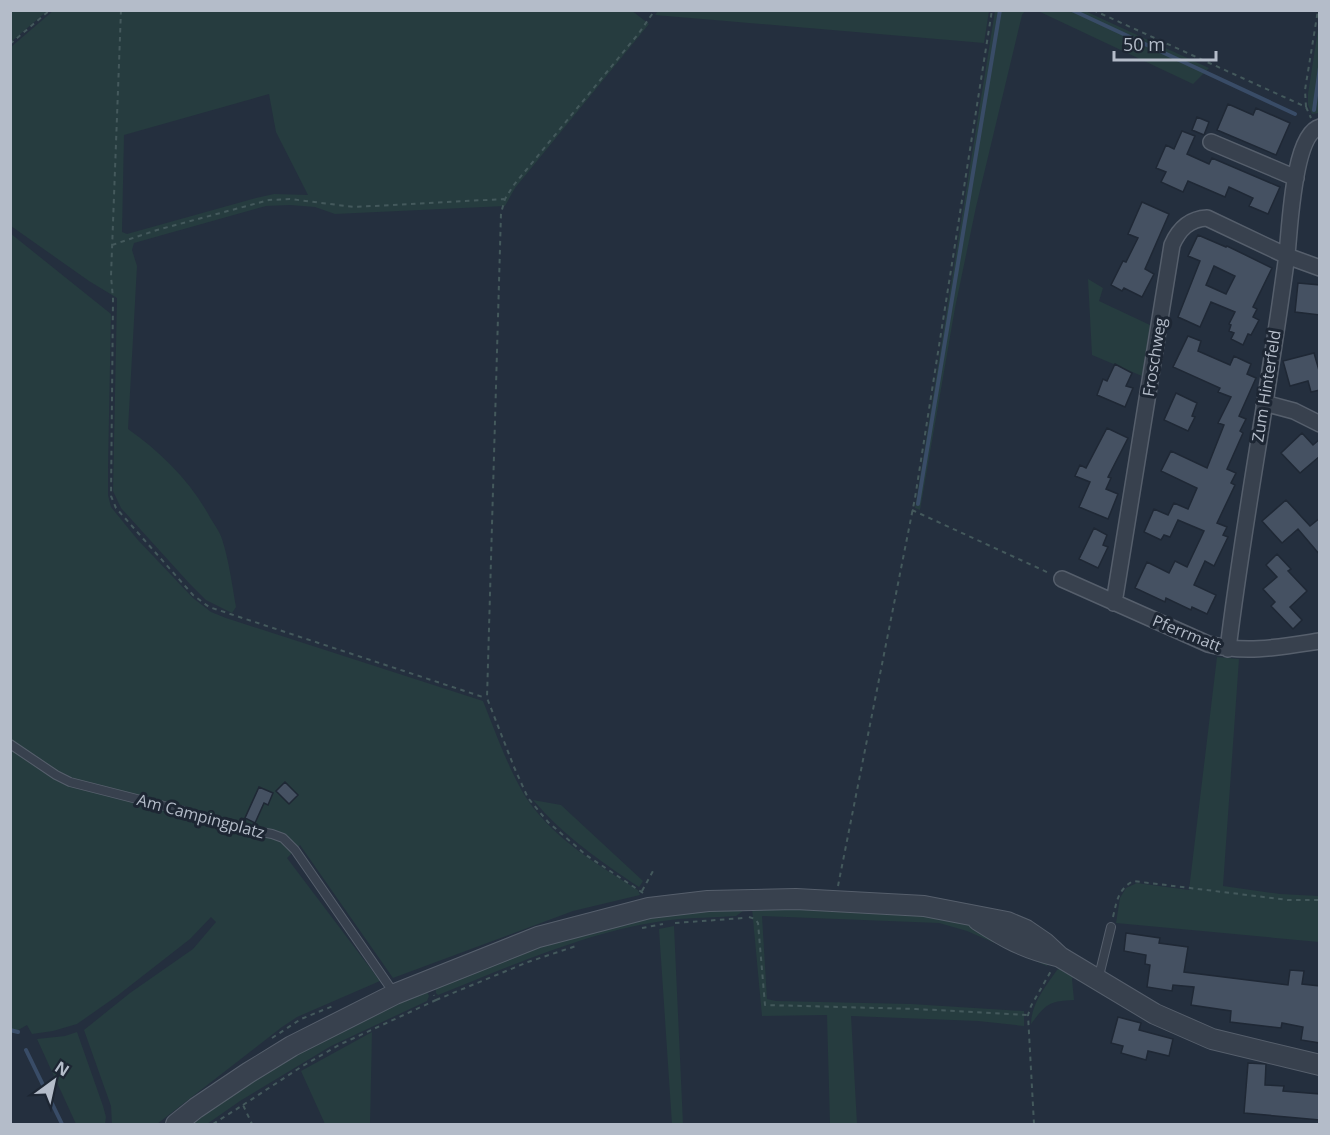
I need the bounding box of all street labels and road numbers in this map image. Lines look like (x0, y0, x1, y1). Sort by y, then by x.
street label: Froschweg (1137, 316, 1171, 398)
street label: Zum Hinterfeld (1246, 328, 1286, 444)
street label: Pferrmatt (1149, 609, 1225, 657)
street label: Am Campingplatz (135, 788, 267, 844)

